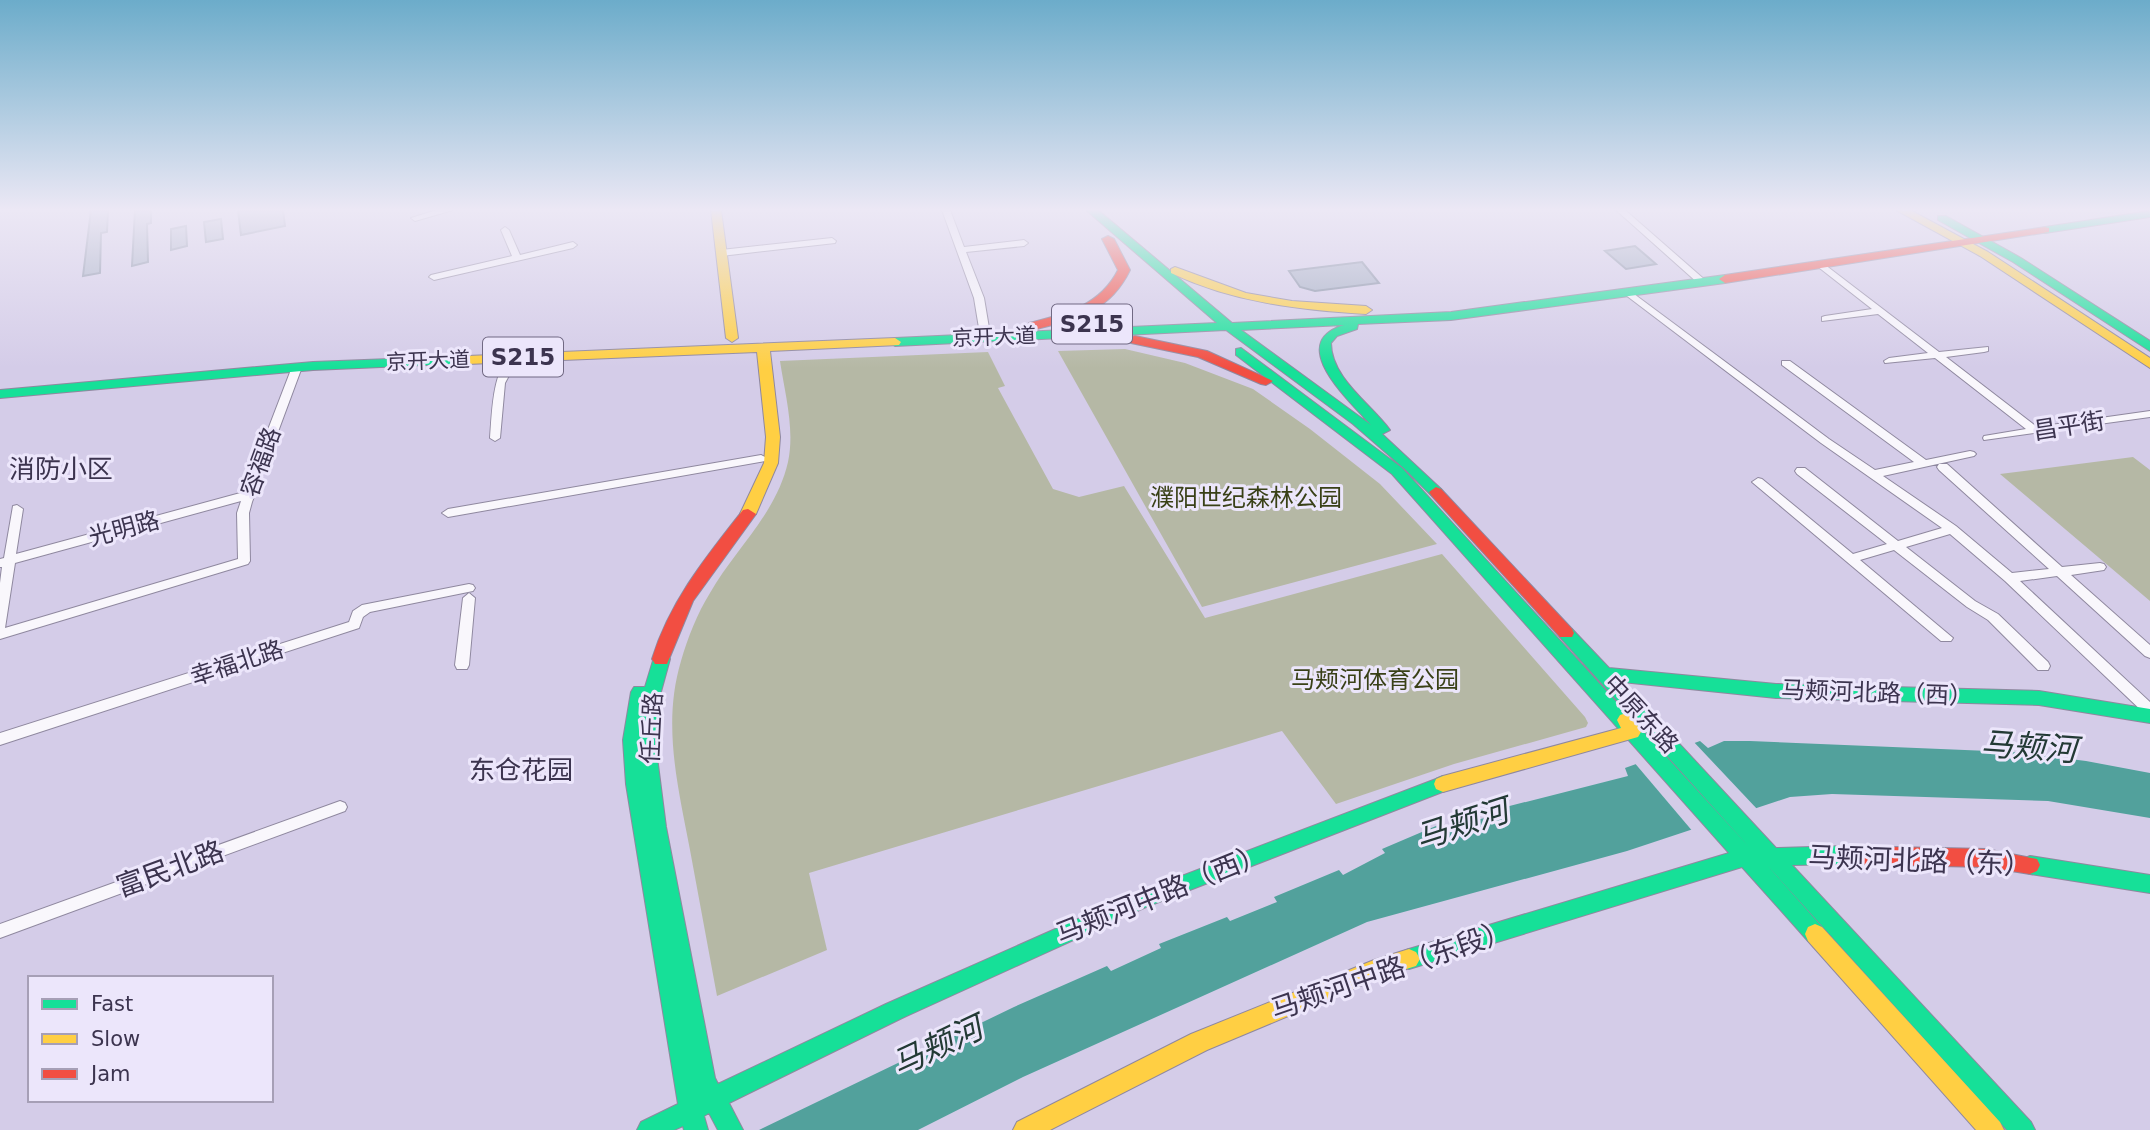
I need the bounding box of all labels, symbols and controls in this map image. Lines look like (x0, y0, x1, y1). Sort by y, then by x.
road number: S215 (1052, 304, 1132, 344)
street label: 京开大道 (952, 324, 1036, 350)
road number: S215 (483, 338, 563, 376)
street label: 京开大道 (386, 348, 470, 374)
street label: 昌平街 (2031, 407, 2107, 445)
street label: 容福路 (236, 423, 286, 501)
district label: 消防小区 (9, 454, 113, 484)
park label: 濮阳世纪森林公园 (1150, 484, 1342, 512)
street label: 光明路 (86, 506, 162, 552)
street label: 幸福北路 (187, 635, 287, 691)
park label: 马颊河体育公园 (1291, 666, 1459, 694)
street label: 中原东路 (1598, 669, 1684, 759)
street label: 马颊河北路（西） (1781, 676, 1973, 710)
street label: 任丘路 (636, 691, 668, 765)
water label: 马颊河 (1980, 725, 2084, 770)
district label: 东仓花园 (469, 755, 573, 785)
water label: 马颊河 (1410, 789, 1519, 857)
street label: 富民北路 (112, 834, 228, 904)
street label: 马颊河中路（西） (1051, 837, 1271, 951)
street label: 马颊河北路（东） (1807, 841, 2033, 881)
street label: 马颊河中路（东段） (1266, 913, 1516, 1027)
legend (28, 976, 273, 1102)
text: Fast (91, 992, 133, 1016)
water label: 马颊河 (885, 1006, 994, 1084)
text: Slow (91, 1027, 140, 1051)
text: Jam (89, 1062, 131, 1086)

